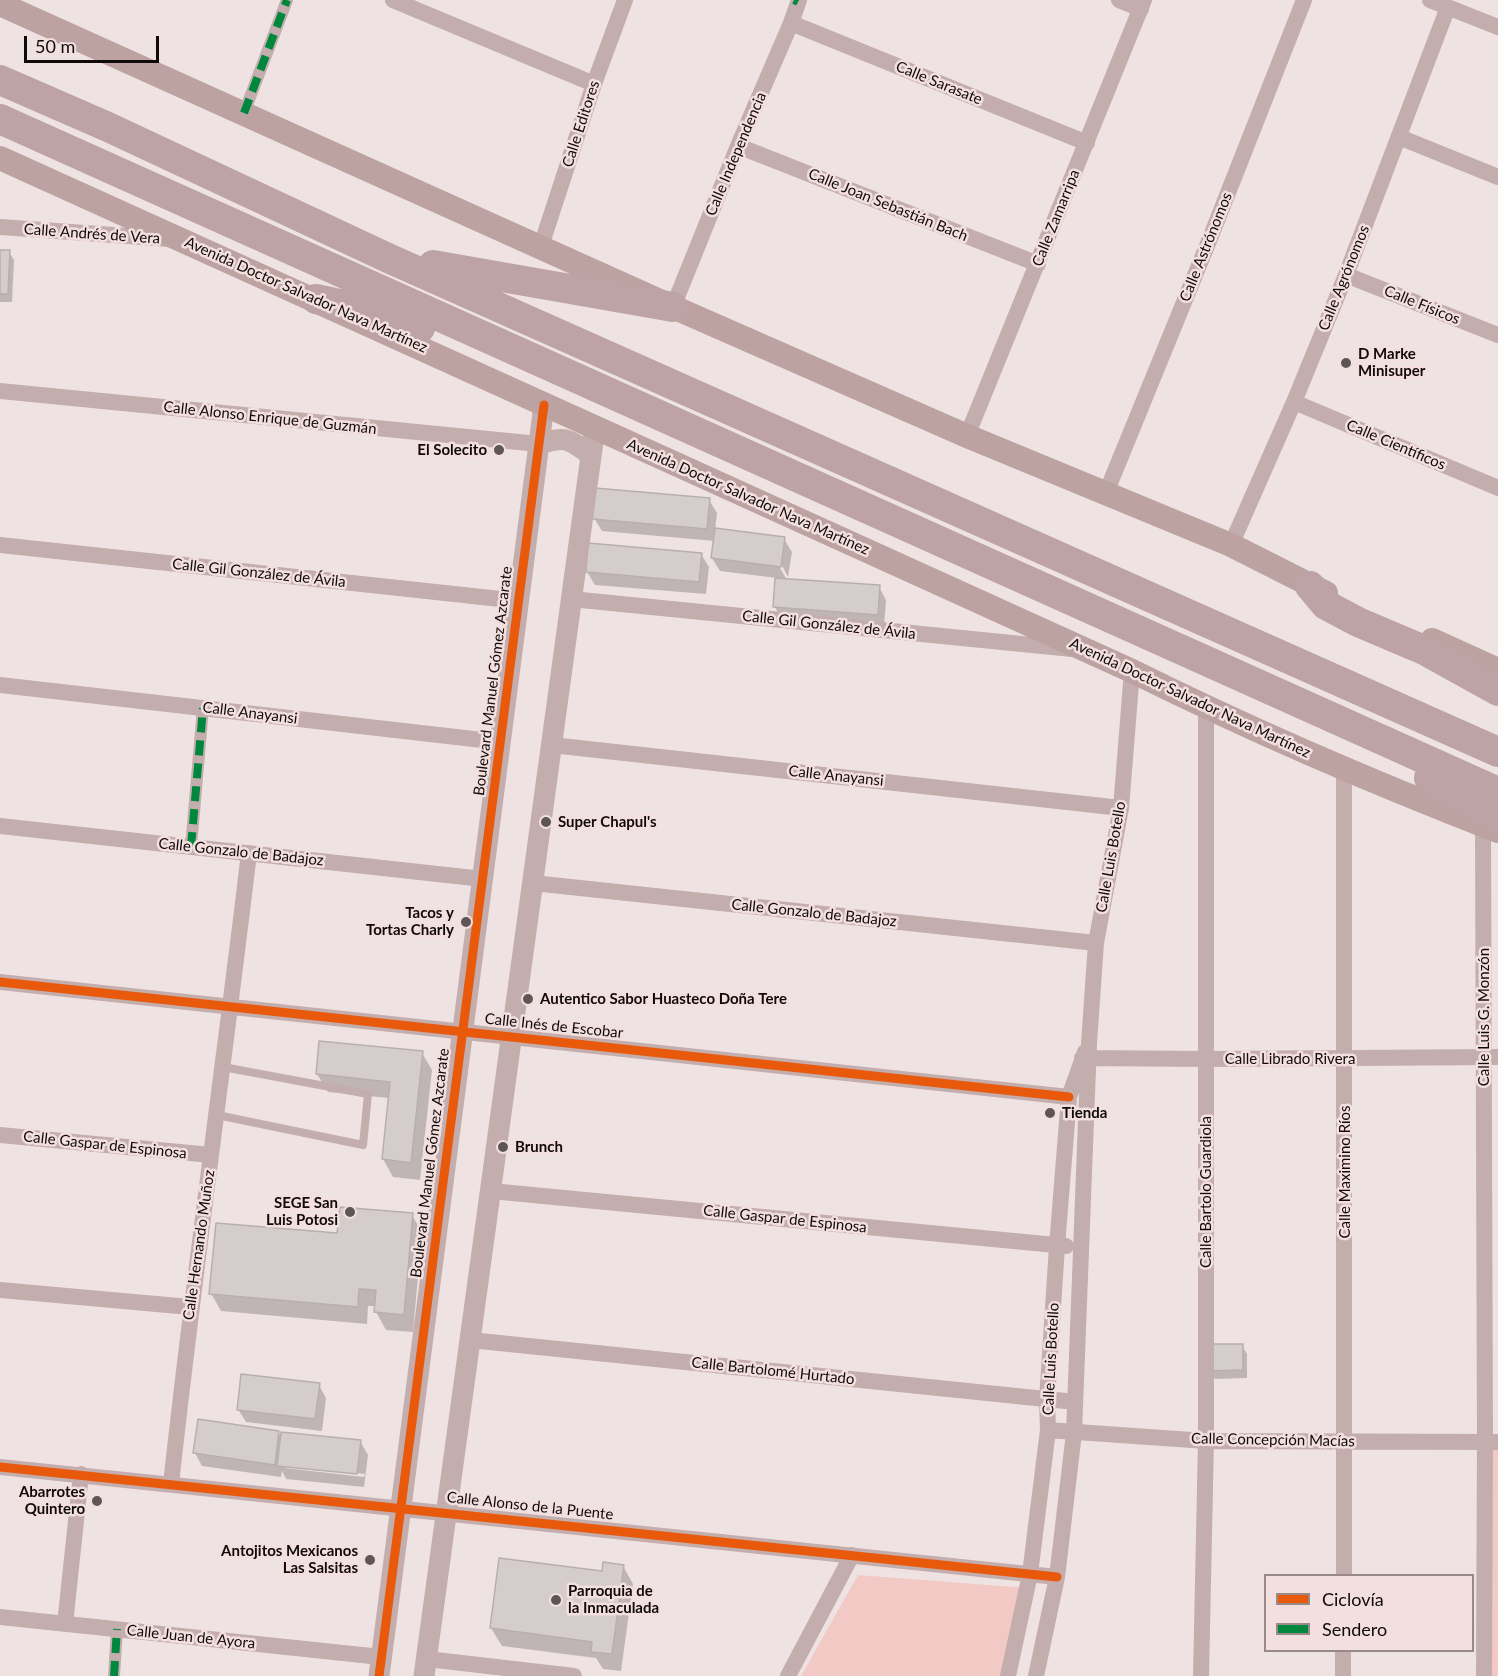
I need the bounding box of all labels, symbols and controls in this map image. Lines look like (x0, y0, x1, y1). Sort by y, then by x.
scale bar (27, 24, 162, 62)
text: 50 m (35, 35, 75, 57)
street label: Calle Sarasate (893, 57, 985, 109)
street label: Calle Editores (559, 78, 603, 170)
street label: Calle Independencia (702, 89, 770, 219)
street label: Calle Joan Sebastián Bach (806, 165, 970, 245)
street label: Calle Zamarripa (1028, 167, 1084, 269)
street label: Calle Astrónomos (1176, 190, 1236, 304)
street label: Calle Andrés de Vera (23, 220, 161, 248)
street label: Calle Agrónomos (1315, 223, 1373, 333)
street label: Avenida Doctor Salvador Nava Martínez (182, 233, 430, 357)
street label: Calle Físicos (1381, 282, 1463, 328)
place label: D Marke Minisuper (1358, 345, 1425, 380)
marker: D Marke Minisuper (1339, 356, 1353, 370)
street label: Calle Alonso Enrique de Guzmán (162, 398, 378, 438)
street label: Calle Científicos (1344, 416, 1448, 474)
street label: Avenida Doctor Salvador Nava Martínez (624, 435, 872, 559)
place label: El Solecito (417, 441, 487, 459)
marker: El Solecito (492, 443, 506, 457)
street label: Calle Gil González de Ávila (171, 555, 347, 591)
street label: Boulevard Manuel Gómez Azcarate (470, 565, 516, 797)
street label: Calle Gil González de Ávila (741, 607, 917, 643)
street label: Avenida Doctor Salvador Nava Martínez (1067, 634, 1313, 762)
street label: Calle Anayansi (201, 698, 299, 728)
street label: Calle Anayansi (788, 762, 884, 790)
street label: Calle Luis Botello (1092, 800, 1130, 914)
place label: Super Chapul's (558, 813, 657, 831)
marker: Super Chapul's (539, 815, 553, 829)
street label: Calle Gonzalo de Badajoz (158, 834, 324, 870)
street label: Calle Gonzalo de Badajoz (731, 895, 897, 931)
place label: Tacos y Tortas Charly (366, 904, 454, 939)
marker: Tacos y Tortas Charly (459, 915, 473, 929)
street label: Calle Luis G. Monzón (1475, 948, 1493, 1086)
place label: Autentico Sabor Huasteco Doña Tere (540, 990, 787, 1008)
marker: Autentico Sabor Huasteco Doña Tere (521, 992, 535, 1006)
street label: Calle Inés de Escobar (484, 1010, 624, 1042)
street label: Boulevard Manuel Gómez Azcarate (407, 1047, 453, 1279)
street label: Calle Librado Rivera (1225, 1050, 1355, 1068)
place label: Tienda (1062, 1104, 1107, 1122)
street label: Calle Maximino Ríos (1336, 1105, 1354, 1239)
marker: Tienda (1043, 1106, 1057, 1120)
street label: Calle Bartolo Guardiola (1197, 1116, 1215, 1268)
street label: Calle Gaspar de Espinosa (22, 1127, 188, 1163)
place label: Brunch (515, 1138, 563, 1156)
marker: Brunch (496, 1140, 510, 1154)
street label: Calle Hernando Muñoz (180, 1169, 218, 1321)
place label: SEGE San Luis Potosi (266, 1194, 338, 1229)
street label: Calle Gaspar de Espinosa (702, 1201, 868, 1237)
marker: SEGE San Luis Potosi (343, 1205, 357, 1219)
street label: Calle Luis Botello (1039, 1302, 1063, 1416)
street label: Calle Bartolomé Hurtado (691, 1353, 855, 1389)
street label: Calle Concepción Macías (1191, 1430, 1355, 1450)
place label: Abarrotes Quintero (19, 1483, 85, 1518)
street label: Calle Alonso de la Puente (446, 1488, 614, 1524)
marker: Abarrotes Quintero (90, 1494, 104, 1508)
place label: Antojitos Mexicanos Las Salsitas (221, 1542, 358, 1577)
marker: Antojitos Mexicanos Las Salsitas (363, 1553, 377, 1567)
legend (1264, 1574, 1474, 1652)
place label: Parroquia de la Inmaculada (568, 1582, 659, 1617)
text: Ciclovía (1322, 1588, 1384, 1610)
marker: Parroquia de la Inmaculada (549, 1593, 563, 1607)
text: Sendero (1322, 1618, 1387, 1640)
street label: Calle Juan de Ayora (126, 1621, 256, 1653)

